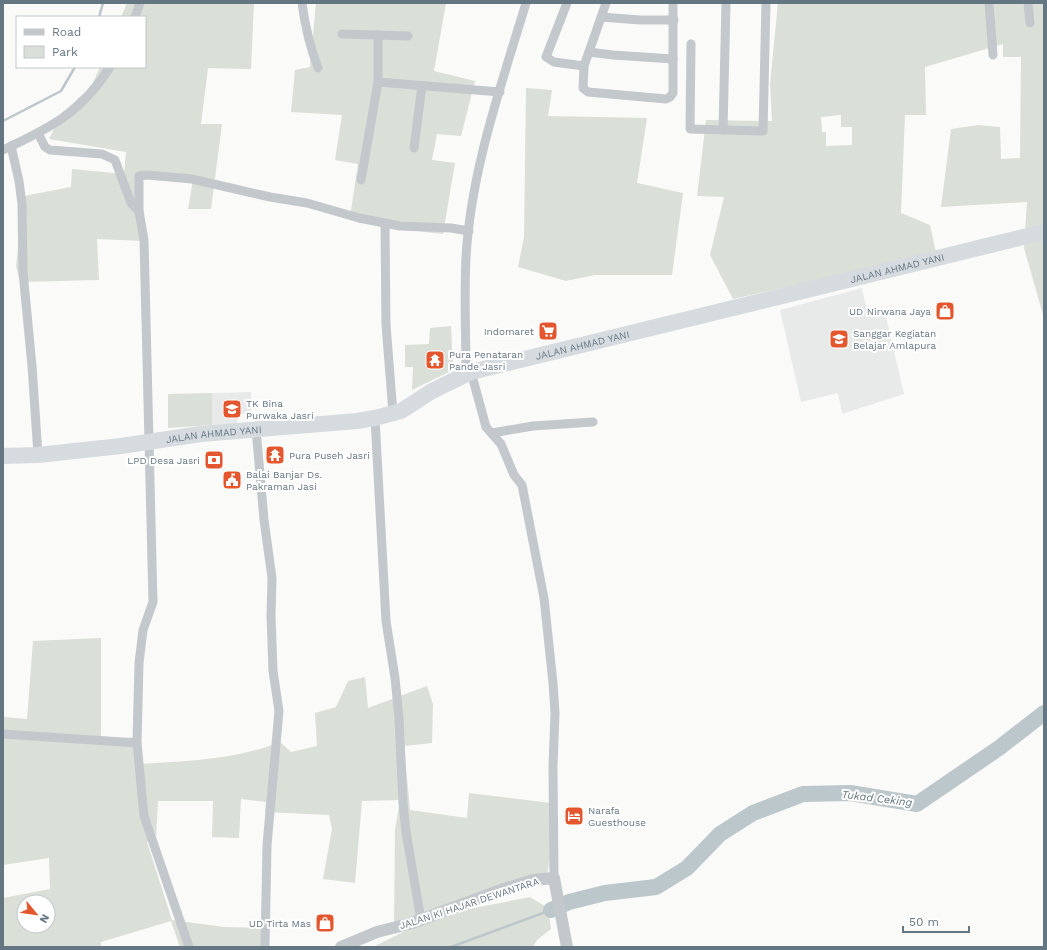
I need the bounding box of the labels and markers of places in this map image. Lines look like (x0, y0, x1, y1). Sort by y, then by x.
shop icon: UD Nirwana Jaya (934, 300, 956, 322)
place label: UD Nirwana Jaya (849, 306, 931, 317)
supermarket icon: Indomaret (537, 320, 559, 342)
place label: Indomaret (484, 326, 535, 337)
school or university icon: Sanggar Kegiatan Belajar Amlapura (828, 328, 850, 350)
place label: Sanggar Kegiatan Belajar Amlapura (853, 328, 936, 351)
temple icon: Pura Penataran Pande Jasri (424, 349, 446, 371)
place label: Pura Penataran Pande Jasri (449, 349, 523, 372)
school or university icon: TK Bina Purwaka Jasri (221, 398, 243, 420)
place label: TK Bina Purwaka Jasri (246, 398, 314, 421)
temple icon: Pura Puseh Jasri (264, 444, 286, 466)
bank icon: LPD Desa Jasri (203, 449, 225, 471)
place label: Pura Puseh Jasri (289, 450, 370, 461)
place label: LPD Desa Jasri (127, 455, 200, 466)
public building icon: Balai Banjar Ds. Pakraman Jasi (221, 469, 243, 491)
place label: Balai Banjar Ds. Pakraman Jasi (246, 469, 322, 492)
hotel icon: Narafa Guesthouse (563, 805, 585, 827)
place label: Narafa Guesthouse (588, 805, 646, 828)
shop icon: UD Tirta Mas (314, 912, 336, 934)
place label: UD Tirta Mas (249, 918, 311, 929)

